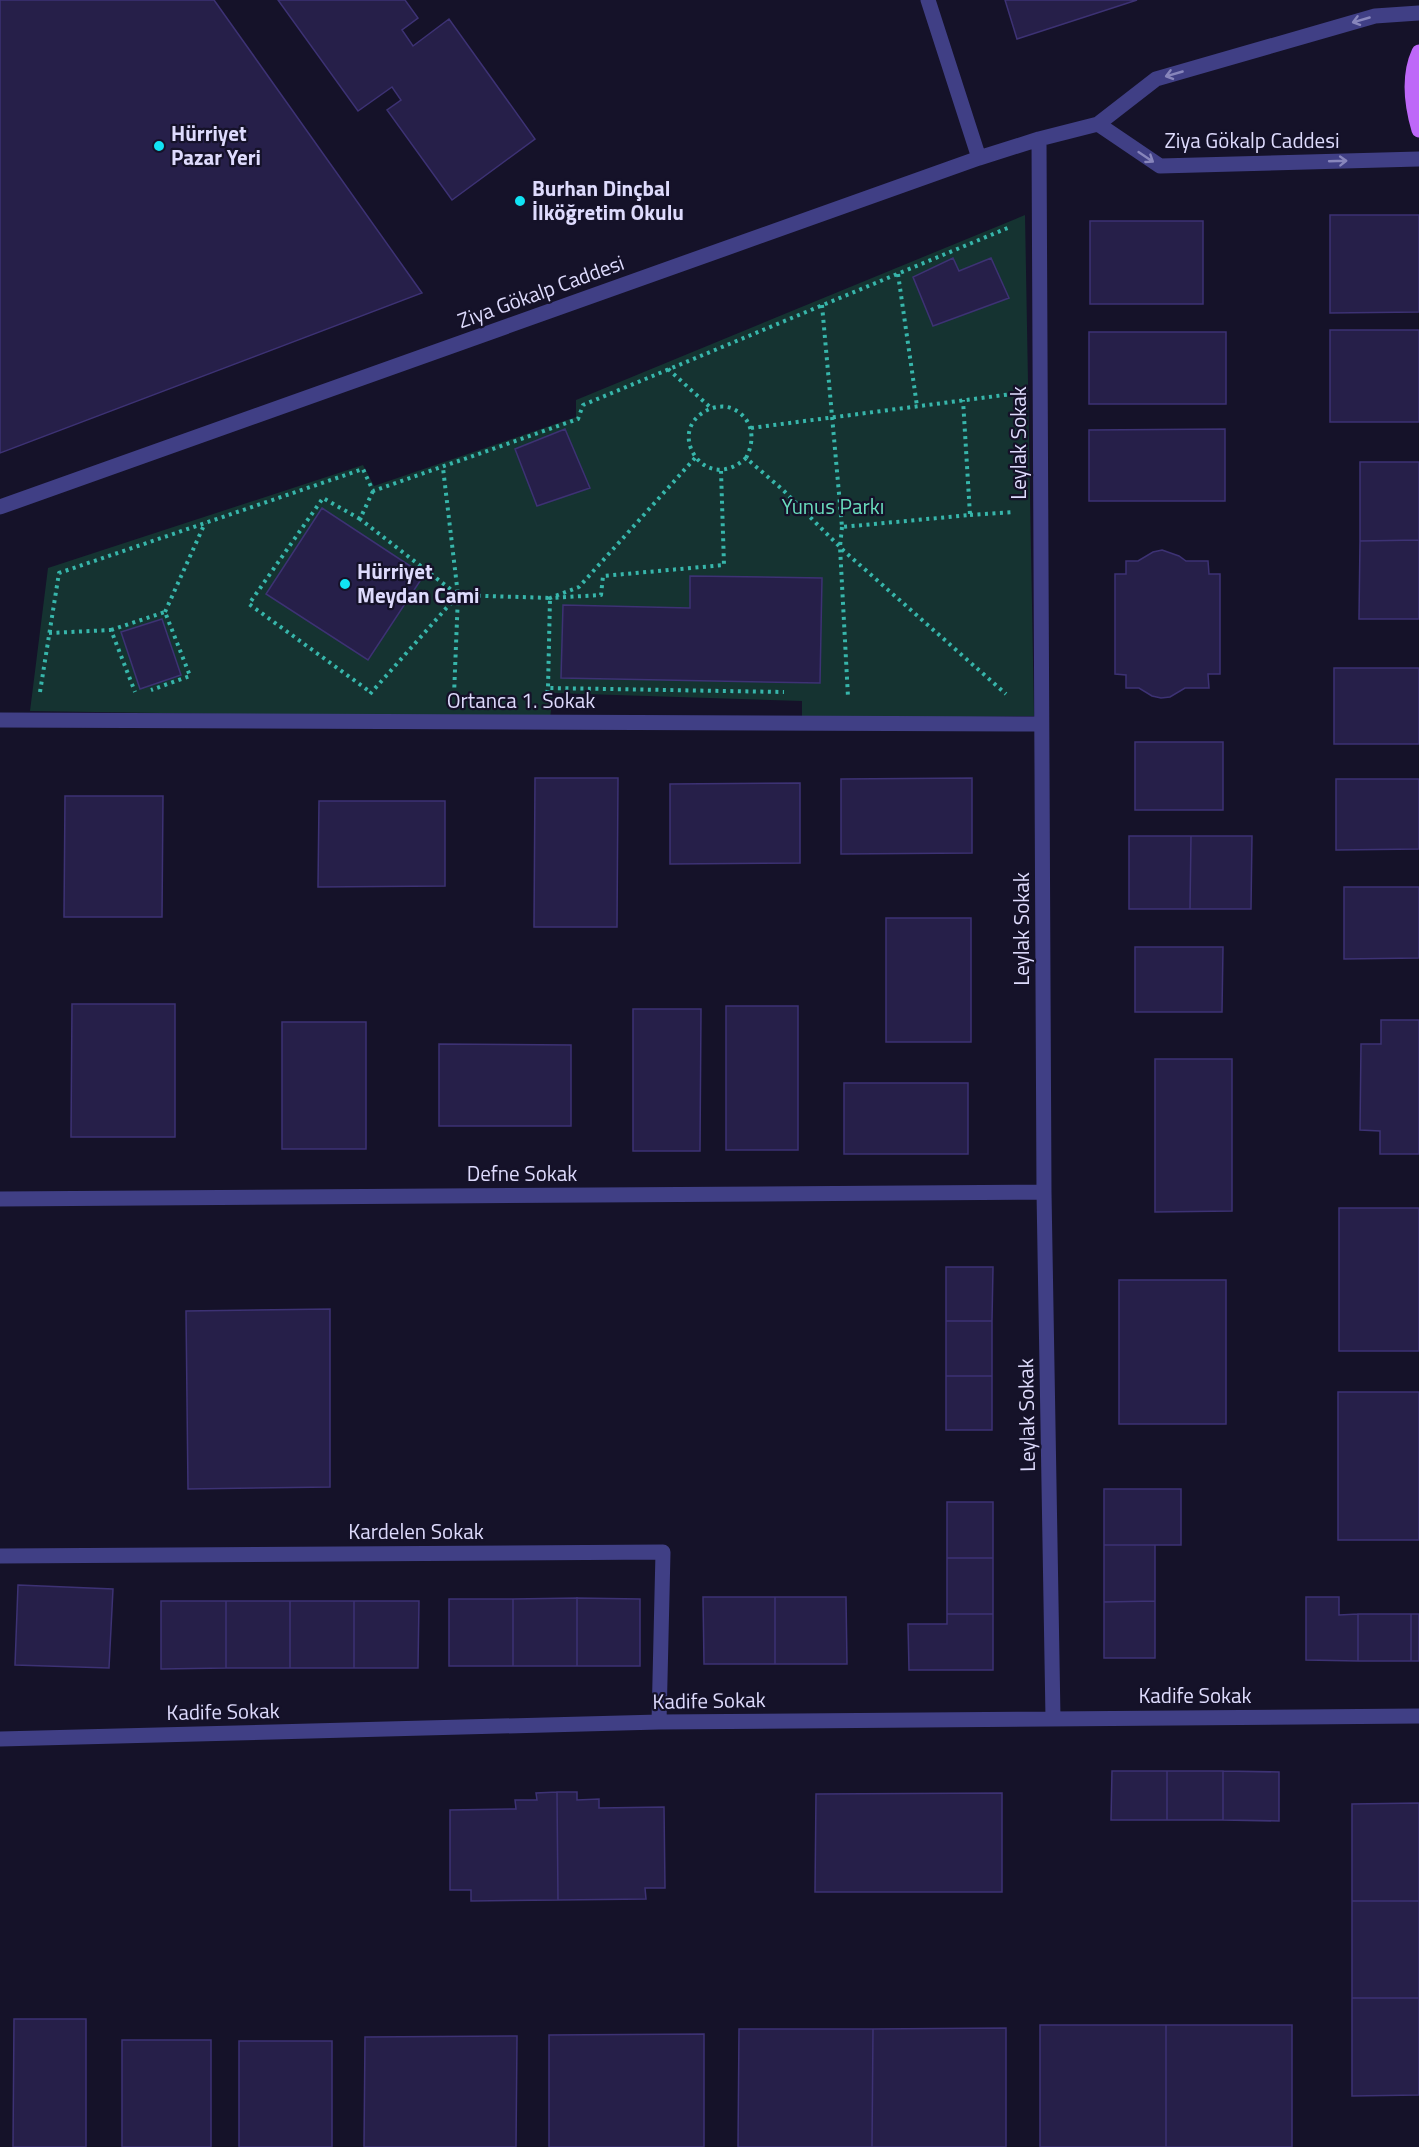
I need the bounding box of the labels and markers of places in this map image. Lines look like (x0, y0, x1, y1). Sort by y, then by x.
place label: Hürriyet Pazar Yeri (171, 117, 261, 173)
marker: Hürriyet Pazar Yeri (152, 139, 166, 153)
place label: Burhan Dinçbal İlköğretim Okulu (532, 172, 684, 228)
marker: Burhan Dinçbal İlköğretim Okulu (513, 194, 527, 208)
place label: Hürriyet Meydan Cami (357, 555, 479, 611)
marker: Hürriyet Meydan Cami (338, 577, 352, 591)

